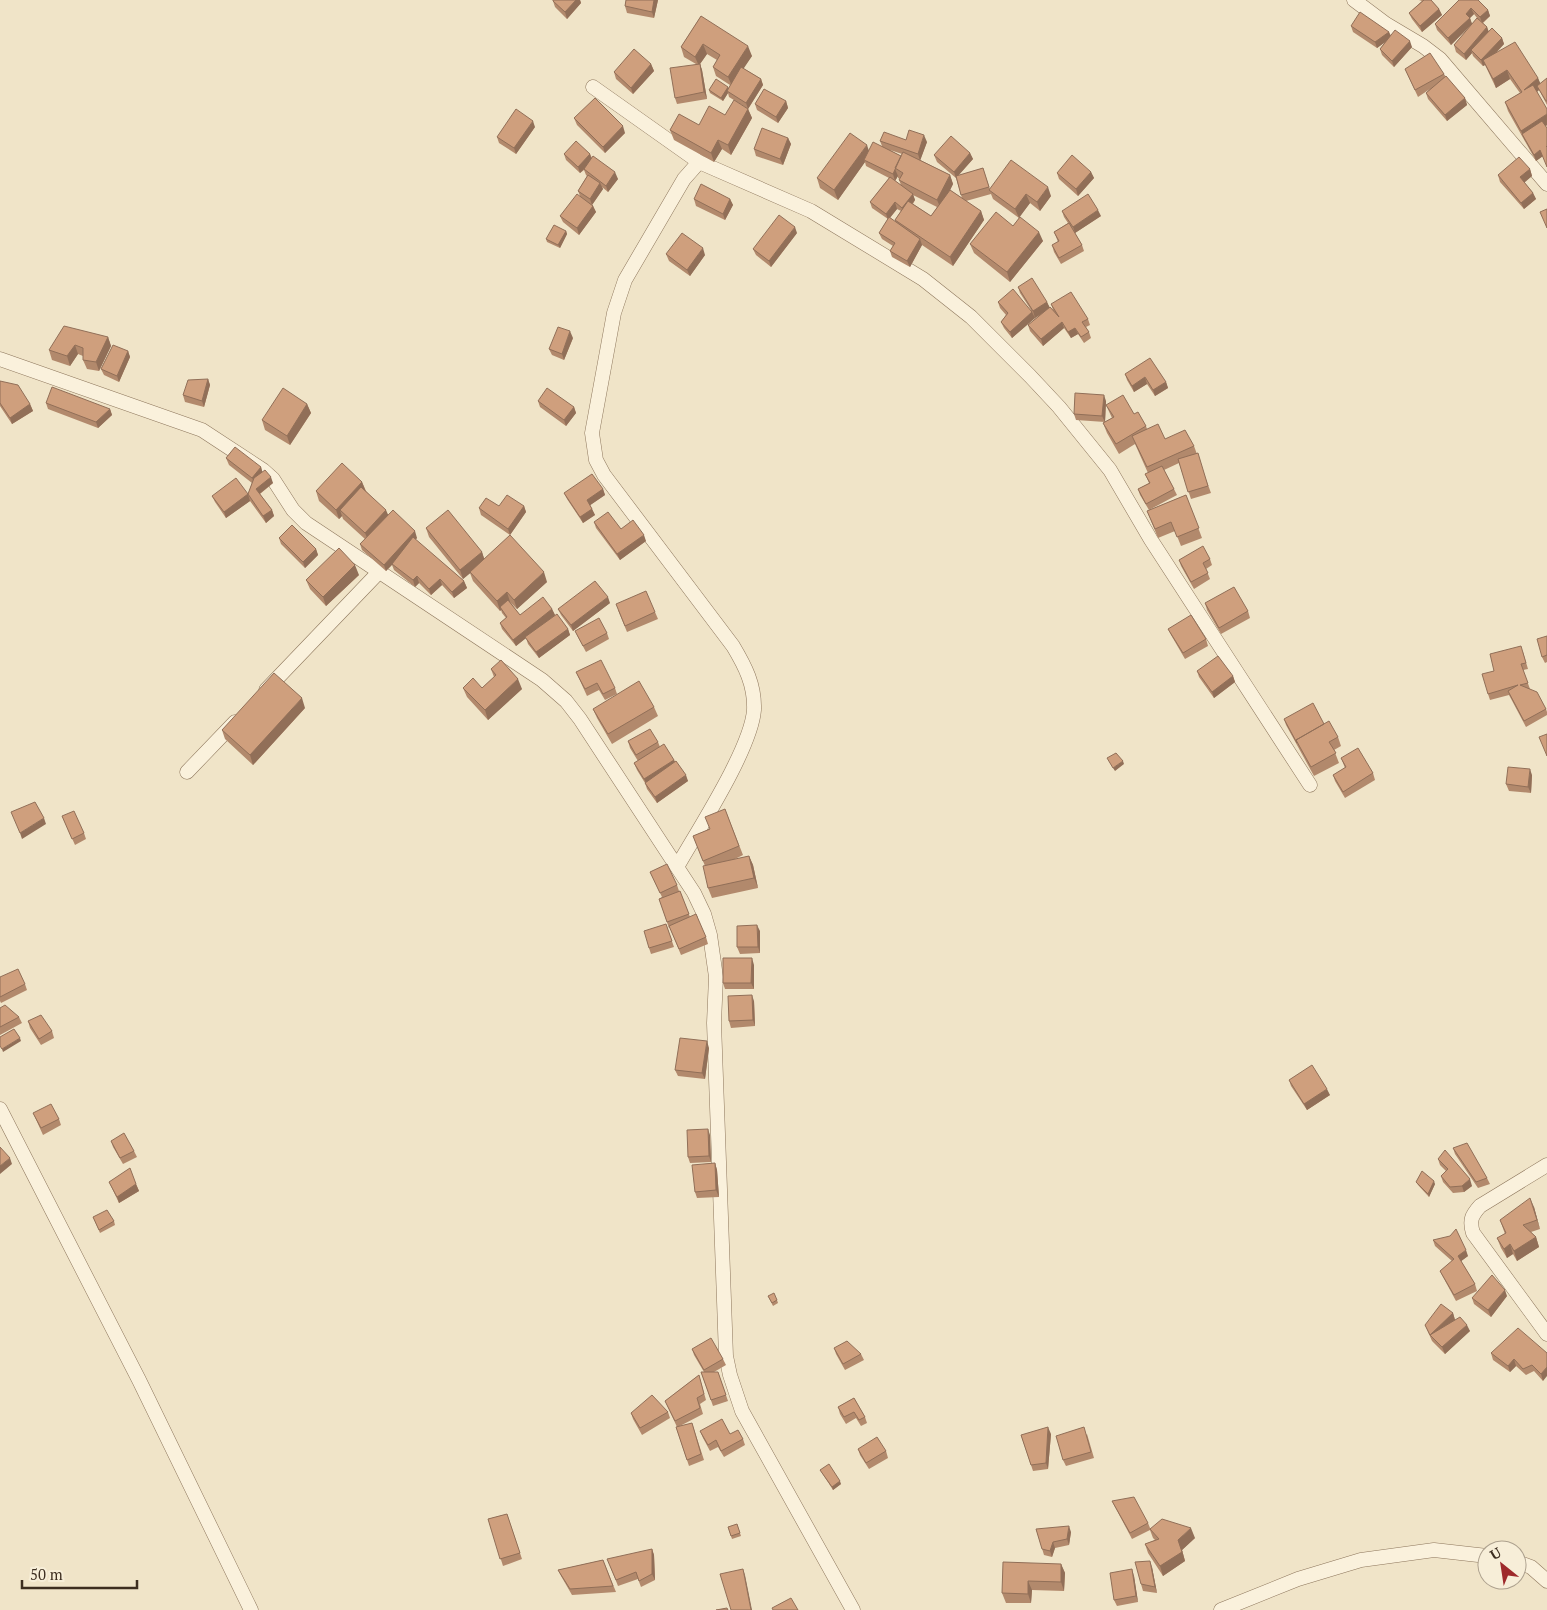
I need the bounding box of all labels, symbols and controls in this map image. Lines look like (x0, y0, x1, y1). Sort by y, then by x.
north arrow (1477, 1540, 1527, 1590)
text: U (1486, 1543, 1504, 1564)
scale bar (22, 1558, 138, 1590)
text: 50 m (30, 1564, 63, 1584)

